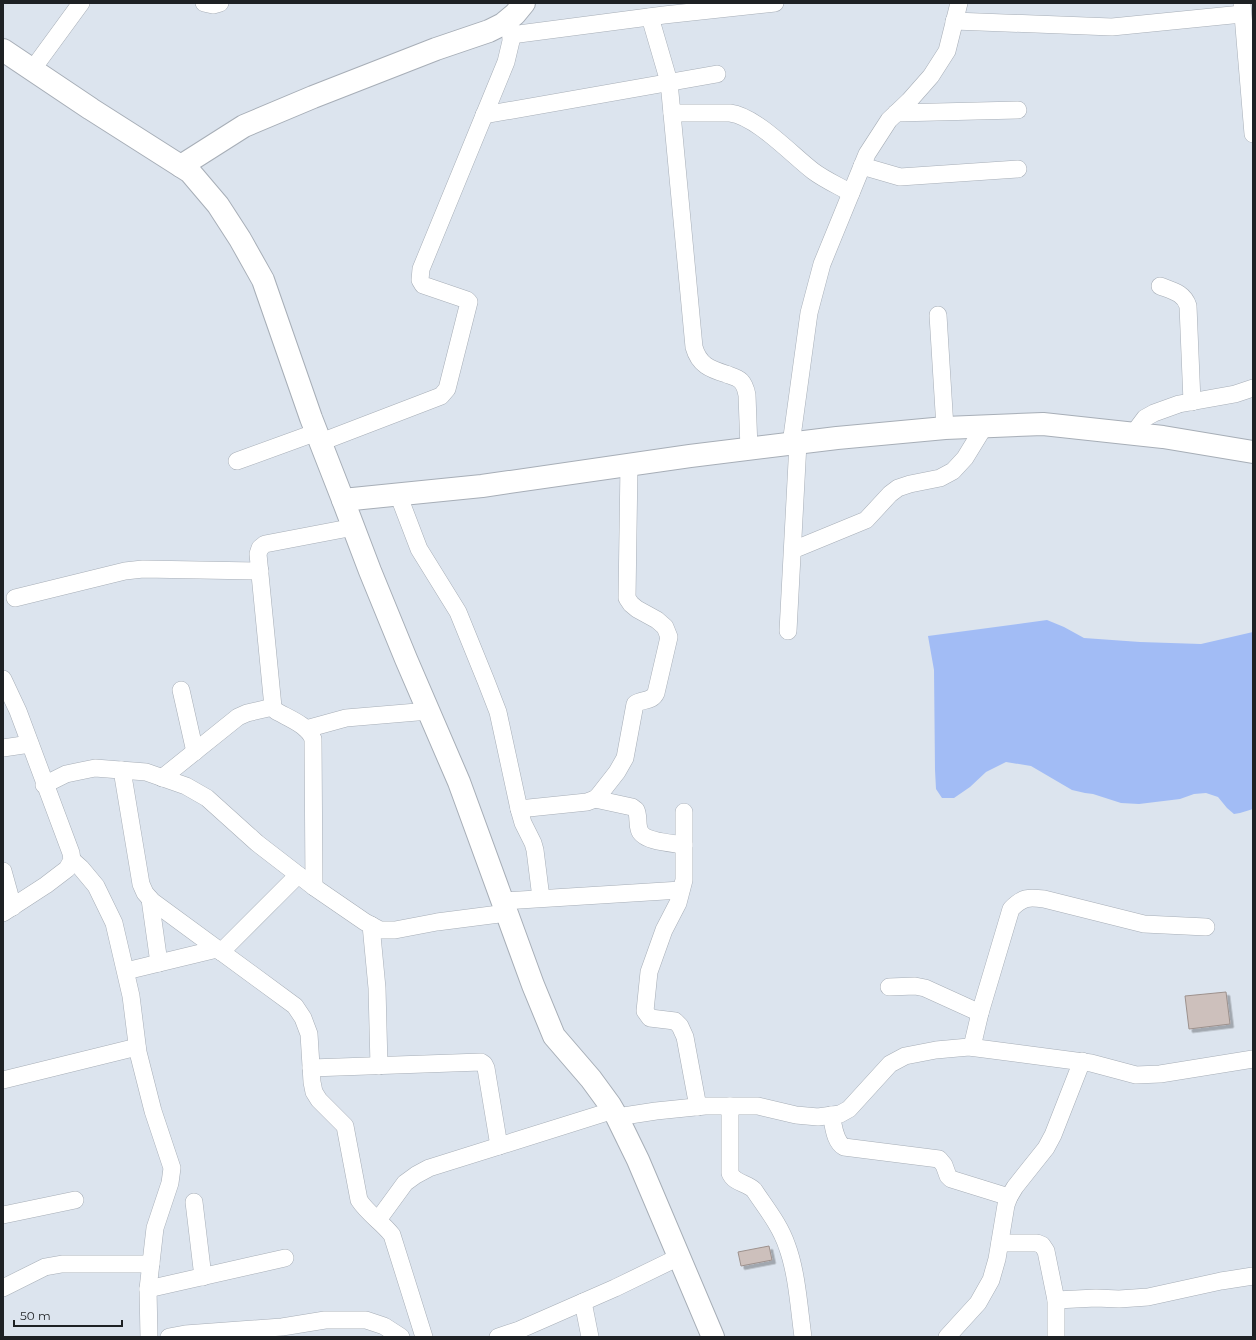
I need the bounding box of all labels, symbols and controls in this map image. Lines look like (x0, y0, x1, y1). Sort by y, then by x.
scale bar (14, 1302, 122, 1328)
text: 50 m (20, 1308, 51, 1323)

